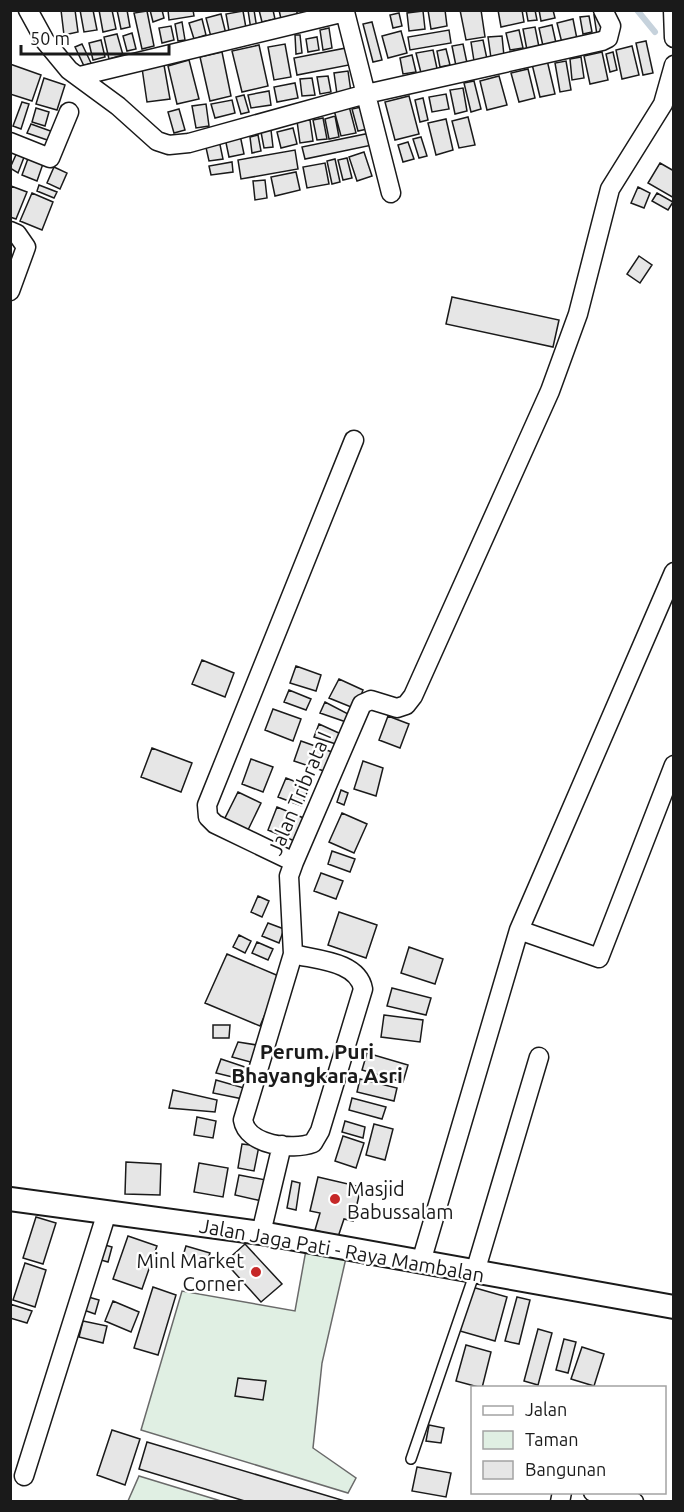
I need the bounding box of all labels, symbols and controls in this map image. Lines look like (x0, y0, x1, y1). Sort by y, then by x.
scale bar (21, 18, 170, 56)
text: 50 m (30, 28, 70, 48)
street label: Jalan Tribrata I (263, 728, 335, 858)
district label: Perum. Puri Bhayangkara Asri (231, 1039, 403, 1087)
place label: Masjid Babussalam (347, 1177, 454, 1223)
marker: Masjid Babussalam (328, 1192, 342, 1206)
street label: Jalan Jaga Pati - Raya Mambalan (198, 1214, 486, 1286)
place label: Minl Market Corner (137, 1249, 244, 1295)
marker: Minl Market Corner (249, 1265, 263, 1279)
legend (471, 1386, 666, 1494)
text: Jalan (525, 1399, 567, 1419)
text: Taman (525, 1429, 579, 1449)
text: Bangunan (525, 1459, 606, 1479)

